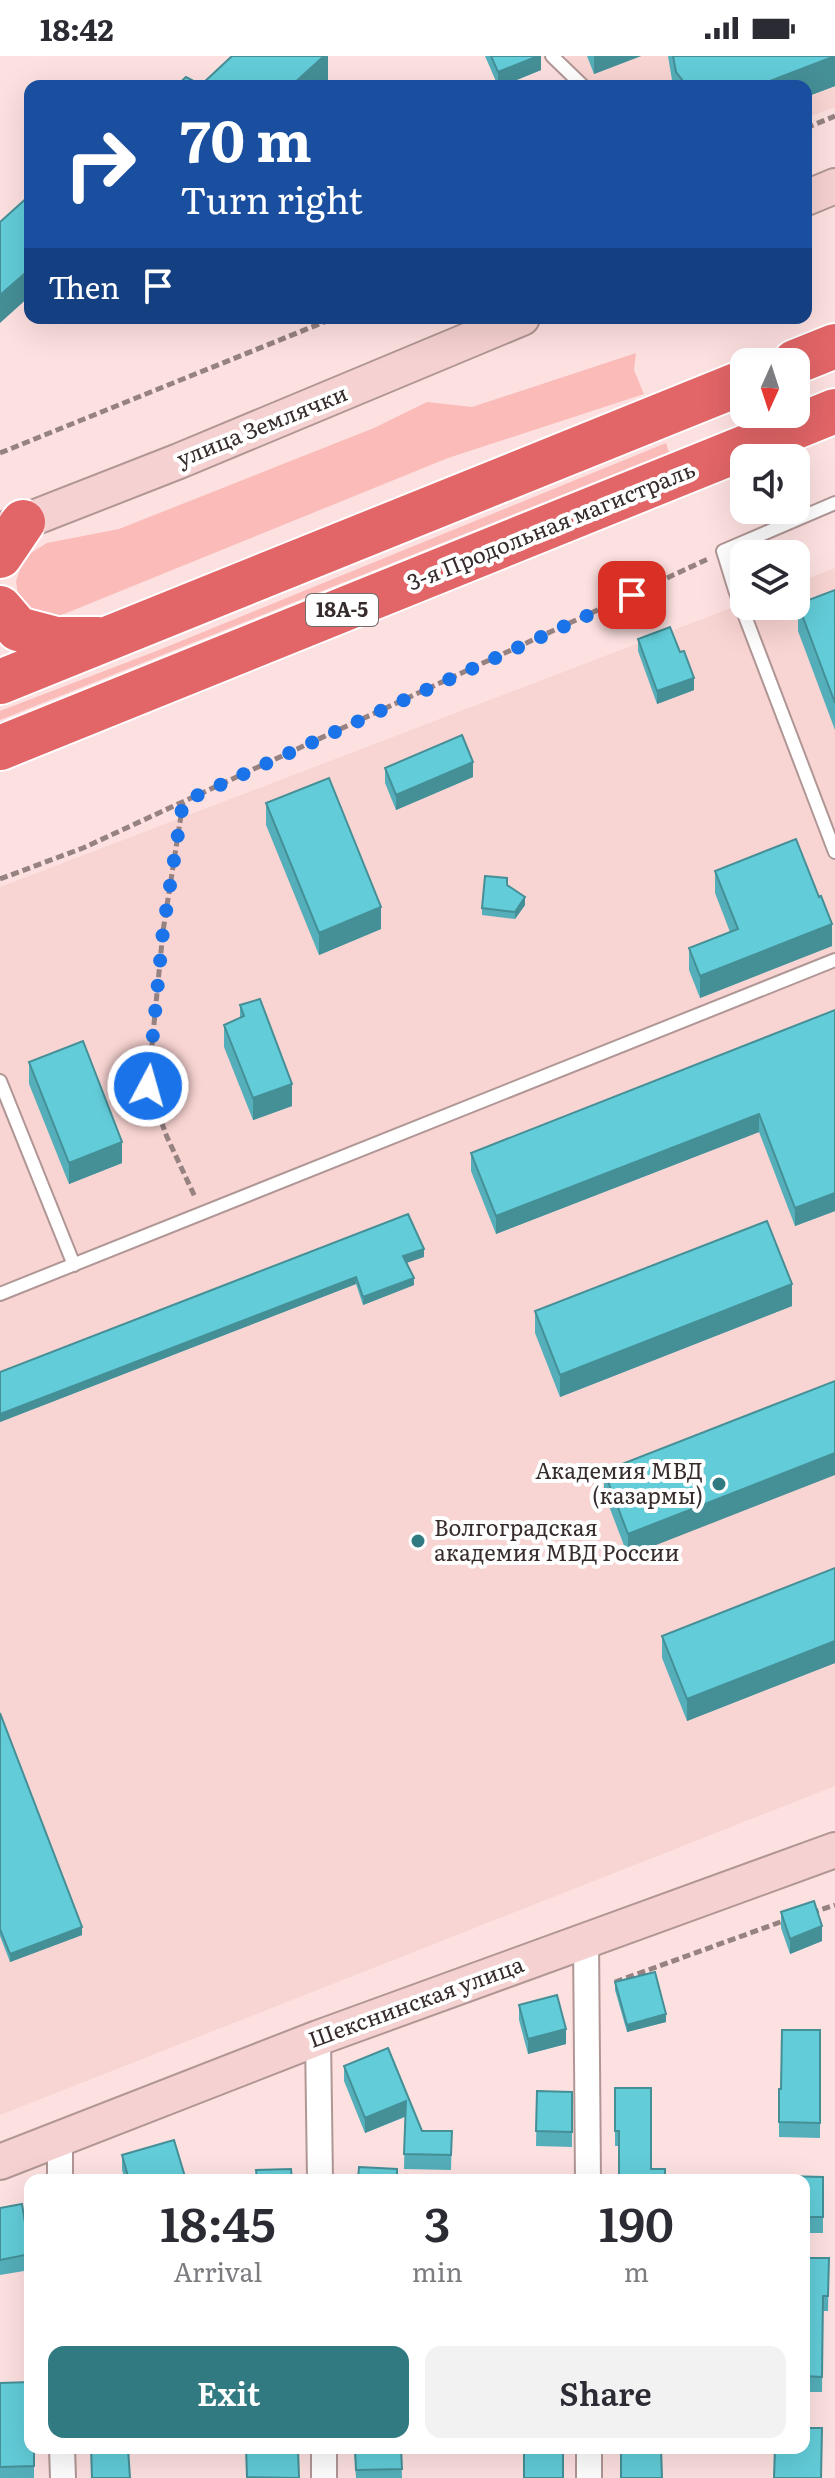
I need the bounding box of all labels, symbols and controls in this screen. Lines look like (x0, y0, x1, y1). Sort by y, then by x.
text: 18:42 (40, 6, 114, 50)
text: 70 m (180, 96, 312, 179)
icon: right (48, 112, 152, 216)
text: Turn right (180, 172, 363, 225)
text: Then (48, 264, 120, 308)
icon: arrive (136, 264, 180, 308)
north arrow (730, 348, 810, 428)
map controls (730, 348, 810, 620)
street label: улица Землячки (171, 375, 352, 474)
button: sound (730, 444, 810, 524)
street label: 3-я Продольная магистраль (401, 452, 699, 598)
button: layers (730, 540, 810, 620)
pin (598, 561, 666, 629)
icon: arrive (610, 573, 654, 617)
road number: 18А-5 (306, 594, 378, 626)
position arrow (106, 1044, 190, 1128)
place label: Академия МВД (казармы) (535, 1453, 703, 1511)
marker: Академия МВД (казармы) (710, 1475, 728, 1493)
place label: Волгоградская академия МВД России (434, 1510, 680, 1568)
marker: Волгоградская академия МВД России (409, 1532, 427, 1550)
street label: Шекснинская улица (303, 1946, 528, 2055)
text: 18:45 (160, 2186, 276, 2257)
text: 3 (424, 2186, 450, 2257)
text: 190 (599, 2186, 674, 2257)
text: Arrival (173, 2251, 262, 2290)
text: min (412, 2251, 463, 2290)
text: m (624, 2251, 649, 2290)
button: Exit (48, 2346, 409, 2438)
button: Share (425, 2346, 786, 2438)

